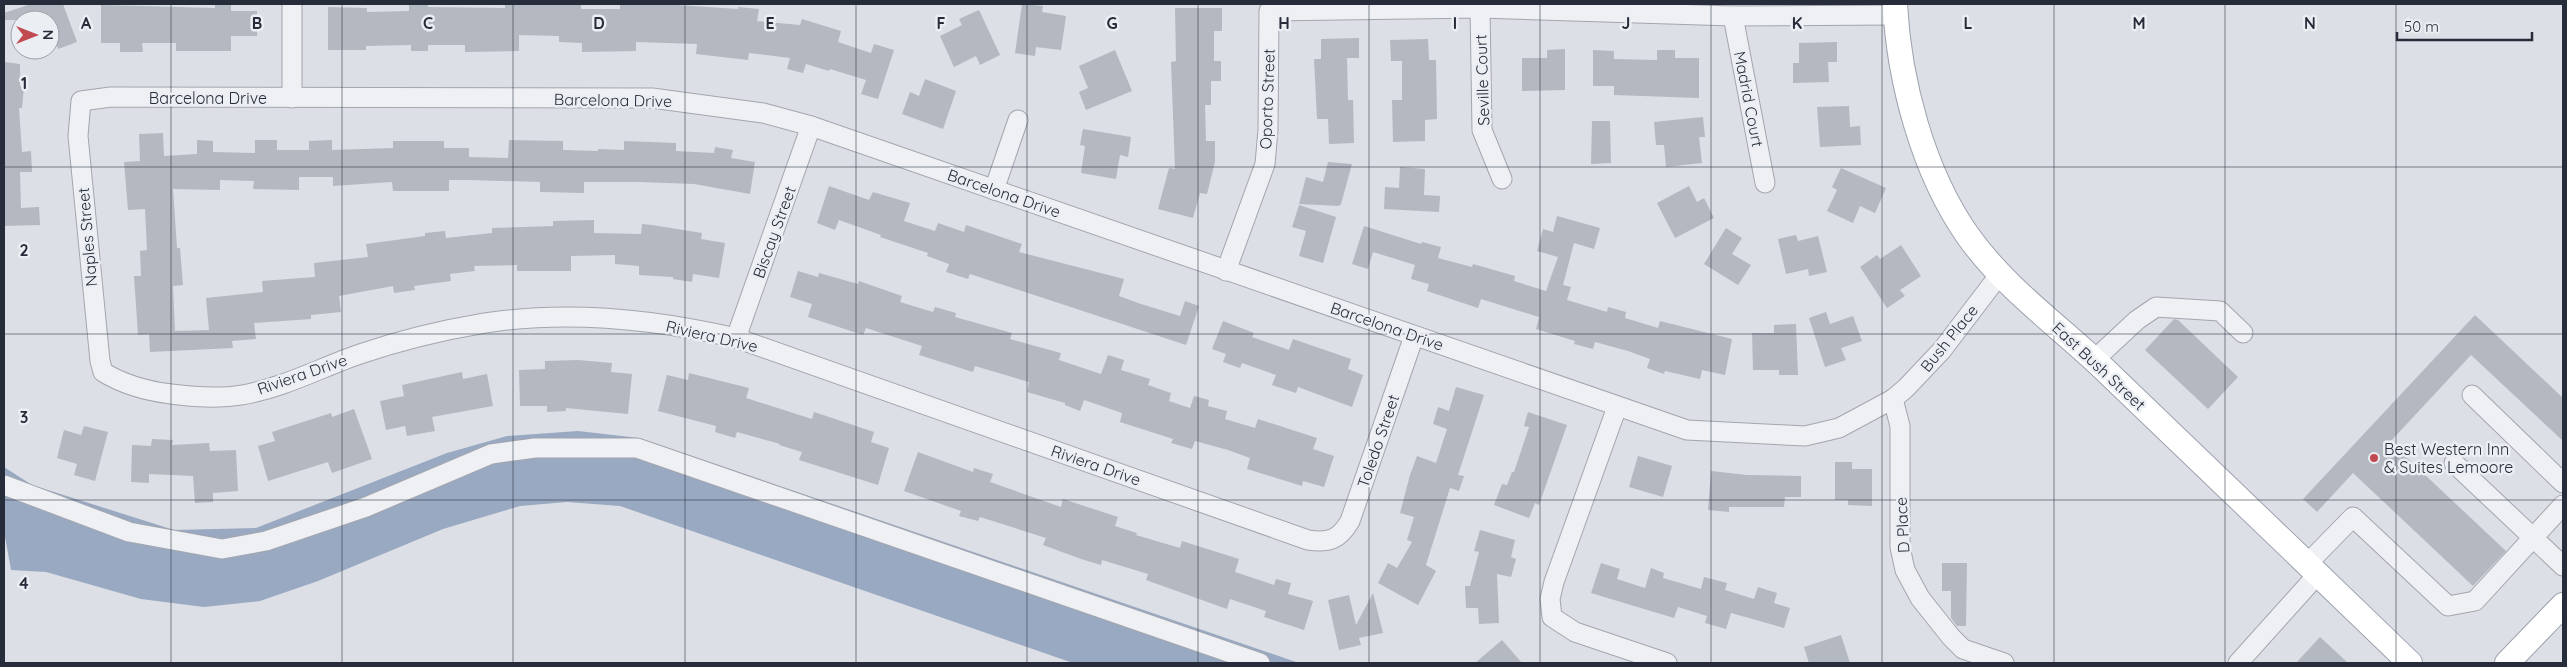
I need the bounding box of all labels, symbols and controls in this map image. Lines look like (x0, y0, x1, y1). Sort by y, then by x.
north arrow (10, 10, 60, 60)
scale bar (2397, 10, 2532, 42)
text: A (81, 13, 92, 33)
text: B (252, 13, 262, 33)
text: C (423, 13, 433, 33)
text: D (593, 13, 605, 33)
text: E (765, 13, 775, 33)
text: F (937, 13, 946, 33)
text: G (1106, 13, 1118, 33)
text: H (1278, 13, 1290, 33)
text: I (1453, 13, 1457, 33)
text: J (1622, 13, 1630, 33)
text: K (1792, 13, 1802, 33)
text: L (1964, 13, 1973, 33)
text: M (2132, 13, 2146, 33)
text: N (2304, 13, 2316, 33)
text: 50 m (2404, 17, 2439, 36)
text: N (39, 30, 57, 40)
street label: Seville Court (1470, 34, 1494, 126)
street label: Oporto Street (1255, 48, 1279, 150)
street label: Madrid Court (1730, 49, 1768, 149)
text: 1 (21, 73, 27, 93)
street label: Barcelona Drive (149, 88, 267, 108)
street label: Barcelona Drive (554, 89, 672, 111)
street label: Barcelona Drive (945, 164, 1063, 222)
street label: Biscay Street (748, 183, 800, 281)
street label: Naples Street (73, 187, 101, 287)
text: 2 (19, 240, 29, 260)
street label: Barcelona Drive (1328, 297, 1446, 355)
street label: Bush Place (1916, 300, 1982, 376)
street label: Riviera Drive (664, 316, 760, 356)
street label: East Bush Street (2048, 318, 2150, 414)
street label: Riviera Drive (254, 349, 350, 399)
street label: Toledo Street (1353, 392, 1403, 490)
text: 3 (20, 407, 28, 427)
place label: Best Western Inn & Suites Lemoore (2384, 439, 2513, 477)
street label: Riviera Drive (1048, 440, 1144, 490)
marker: Best Western Inn & Suites Lemoore (2368, 452, 2380, 464)
street label: D Place (1891, 496, 1913, 554)
text: 4 (19, 573, 29, 593)

